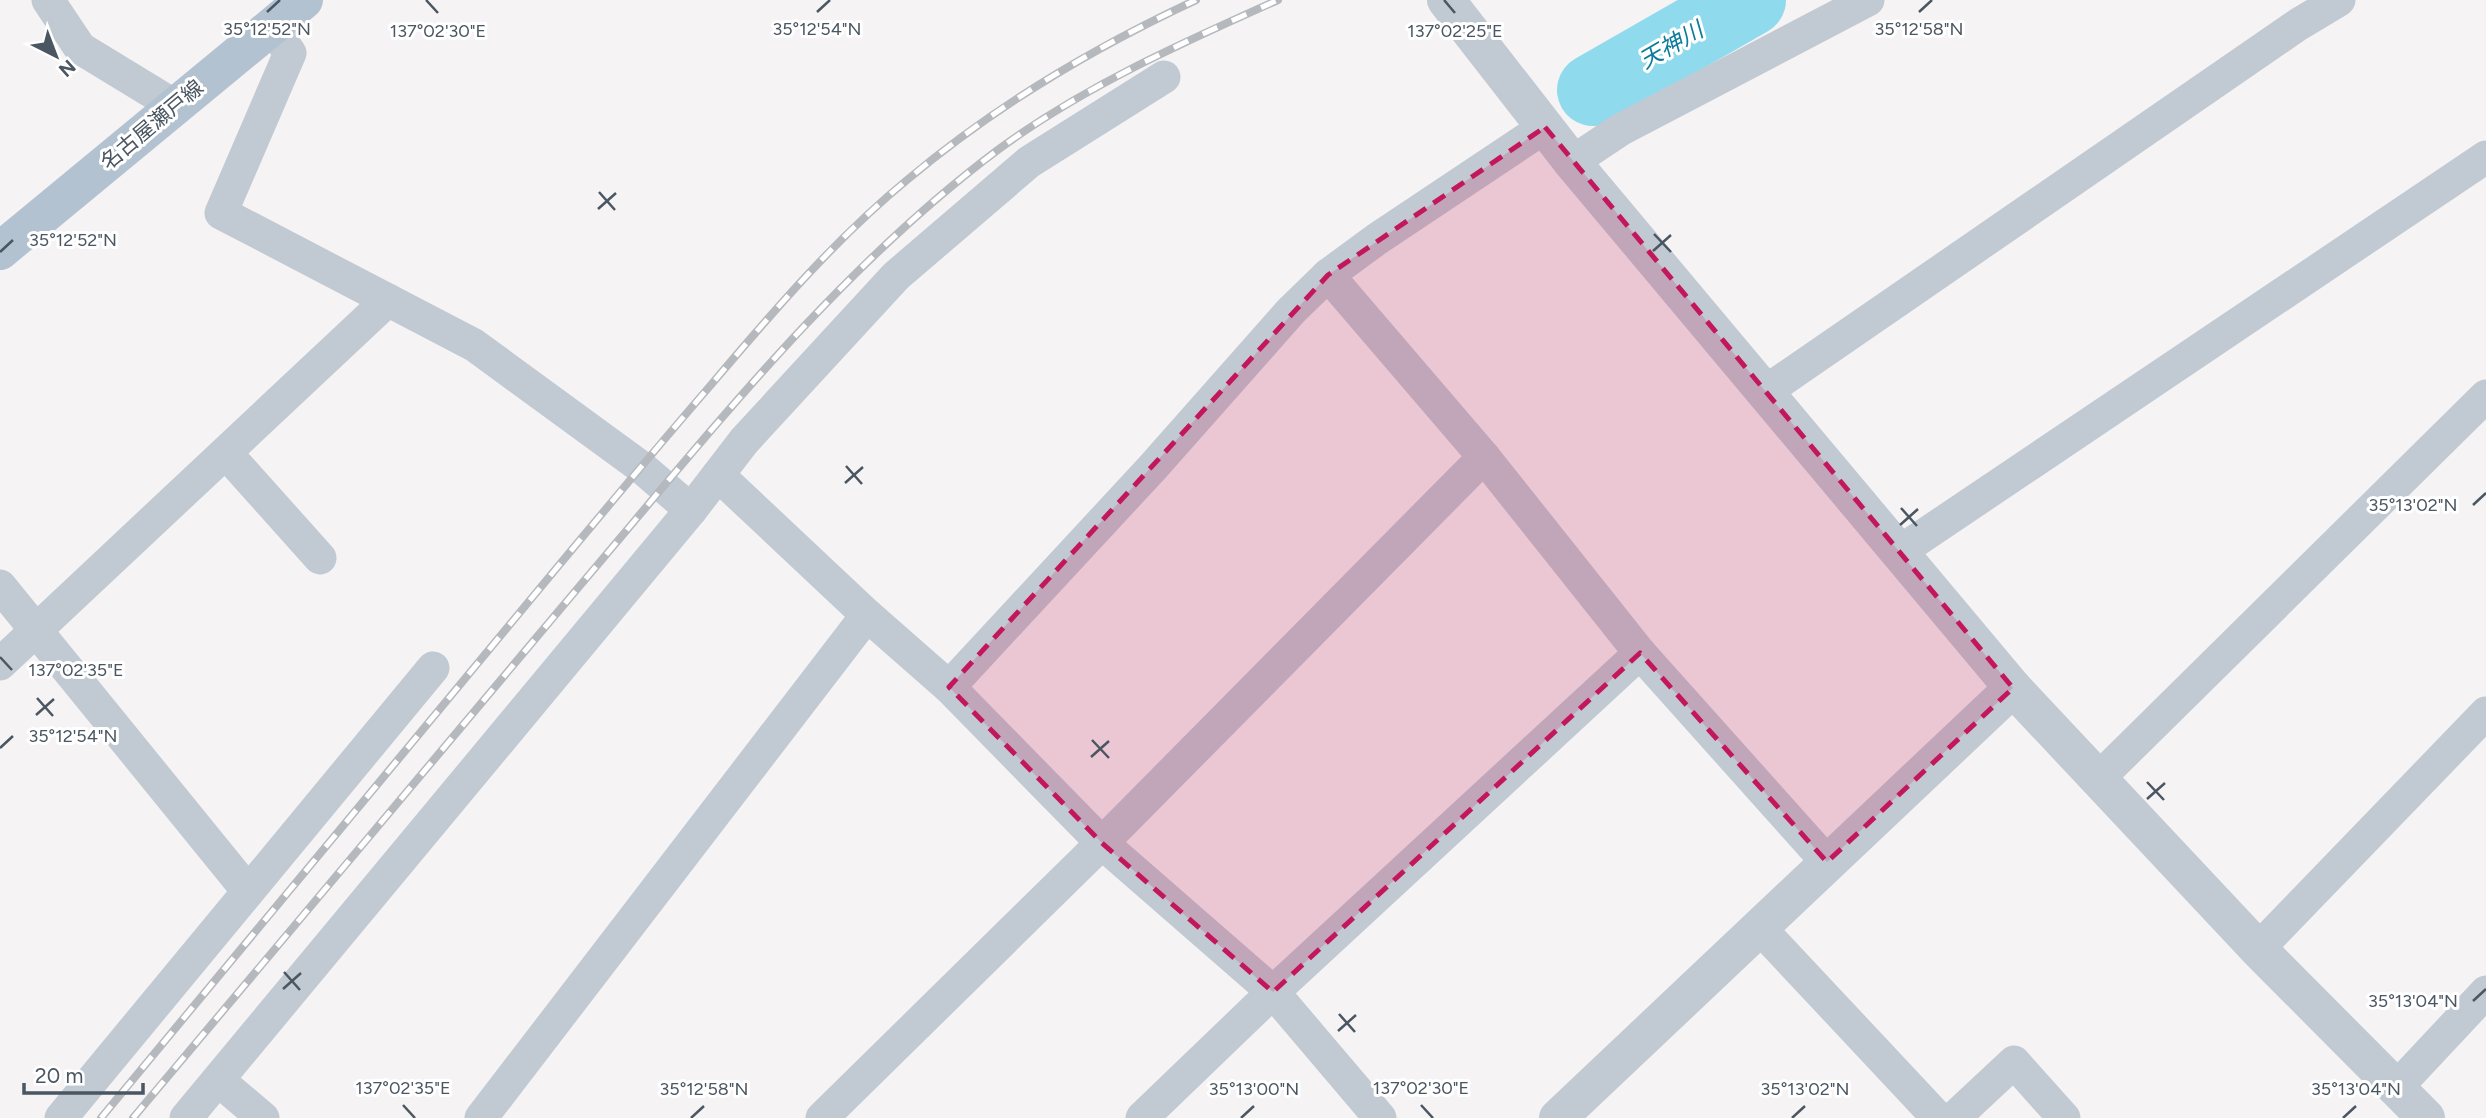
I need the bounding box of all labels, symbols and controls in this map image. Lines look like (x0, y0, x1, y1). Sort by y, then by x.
water label: 天神川 (1634, 14, 1710, 74)
text: 35°12'52"N (223, 18, 311, 40)
text: 35°12'54"N (772, 18, 862, 40)
text: 35°12'58"N (1875, 18, 1963, 40)
text: 137°02'30"E (390, 20, 486, 42)
text: 137°02'25"E (1407, 20, 1503, 42)
north arrow (21, 21, 91, 91)
text: N (54, 55, 80, 82)
street label: 名古屋瀬戸線 (95, 75, 208, 175)
text: 35°12'52"N (29, 229, 117, 251)
text: 35°13'02"N (2369, 494, 2457, 516)
text: 137°02'35"E (28, 659, 124, 681)
text: 35°12'54"N (28, 725, 118, 747)
text: 35°13'04"N (2368, 990, 2458, 1012)
scale bar (24, 1052, 144, 1096)
text: 20 m (35, 1063, 83, 1088)
text: 137°02'35"E (355, 1077, 451, 1099)
text: 137°02'30"E (1373, 1077, 1469, 1099)
text: 35°12'58"N (660, 1078, 748, 1100)
text: 35°13'00"N (1209, 1078, 1299, 1100)
text: 35°13'02"N (1761, 1078, 1849, 1100)
text: 35°13'04"N (2311, 1078, 2401, 1100)

